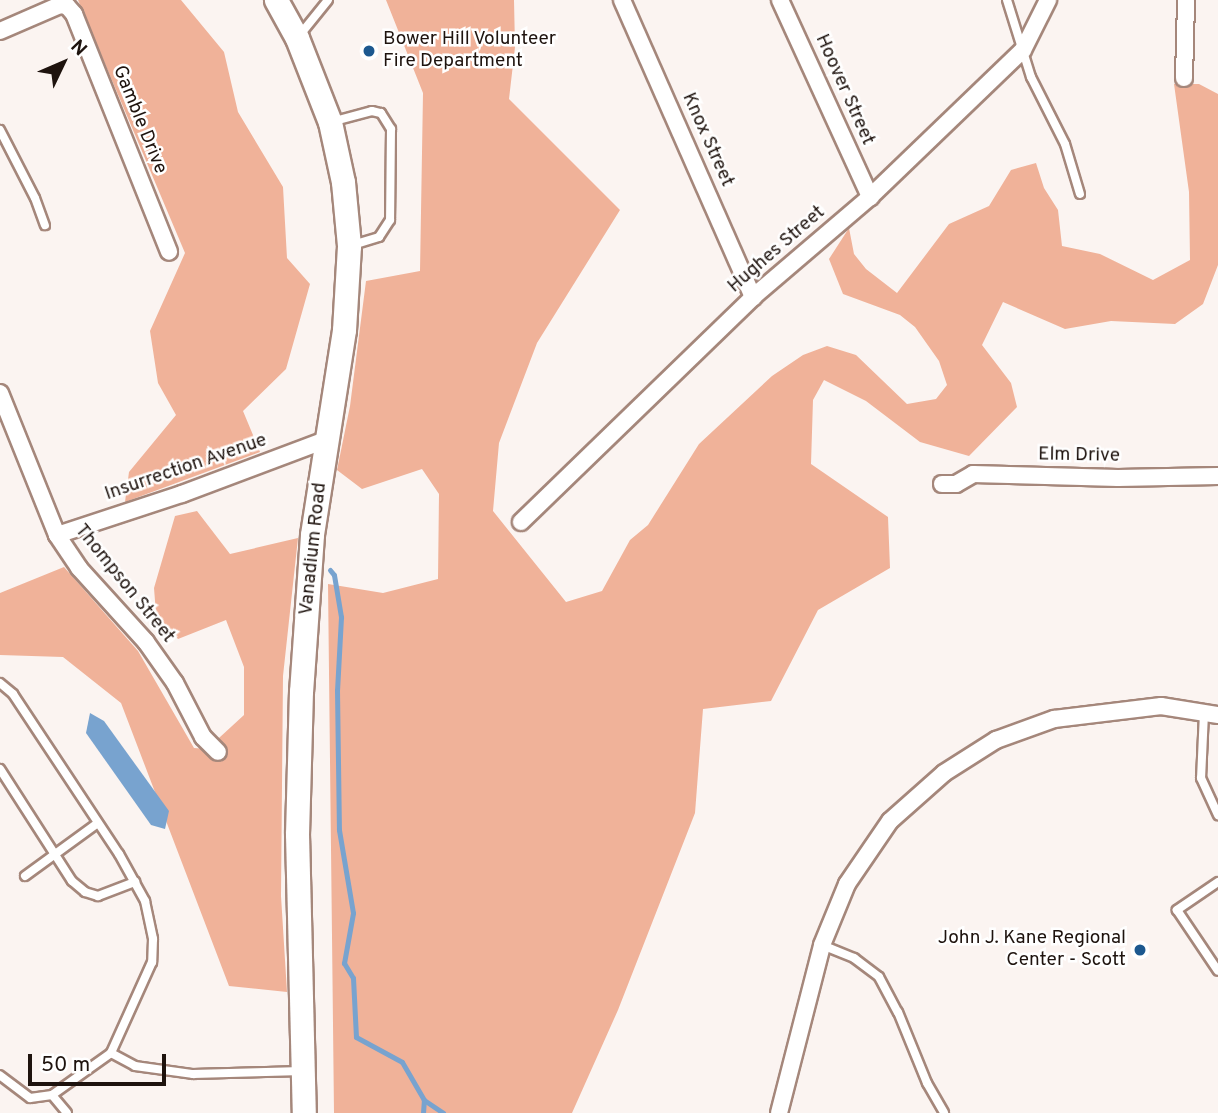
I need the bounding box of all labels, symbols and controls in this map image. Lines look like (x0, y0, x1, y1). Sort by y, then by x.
north arrow (28, 28, 98, 98)
place label: Bower Hill Volunteer Fire Department (383, 29, 557, 73)
street label: Hoover Street (809, 31, 879, 149)
text: N (65, 35, 91, 62)
marker: Bower Hill Volunteer Fire Department (361, 43, 377, 59)
street label: Gamble Drive (107, 63, 171, 177)
street label: Knox Street (676, 90, 738, 190)
street label: Hughes Street (724, 202, 830, 298)
street label: Insurrection Avenue (102, 429, 270, 507)
street label: Elm Drive (1038, 444, 1120, 468)
street label: Vanadium Road (296, 482, 332, 616)
street label: Thompson Street (69, 520, 179, 648)
place label: John J. Kane Regional Center - Scott (938, 928, 1126, 972)
marker: John J. Kane Regional Center - Scott (1132, 942, 1148, 958)
scale bar (32, 1040, 170, 1084)
text: 50 m (41, 1052, 90, 1079)

